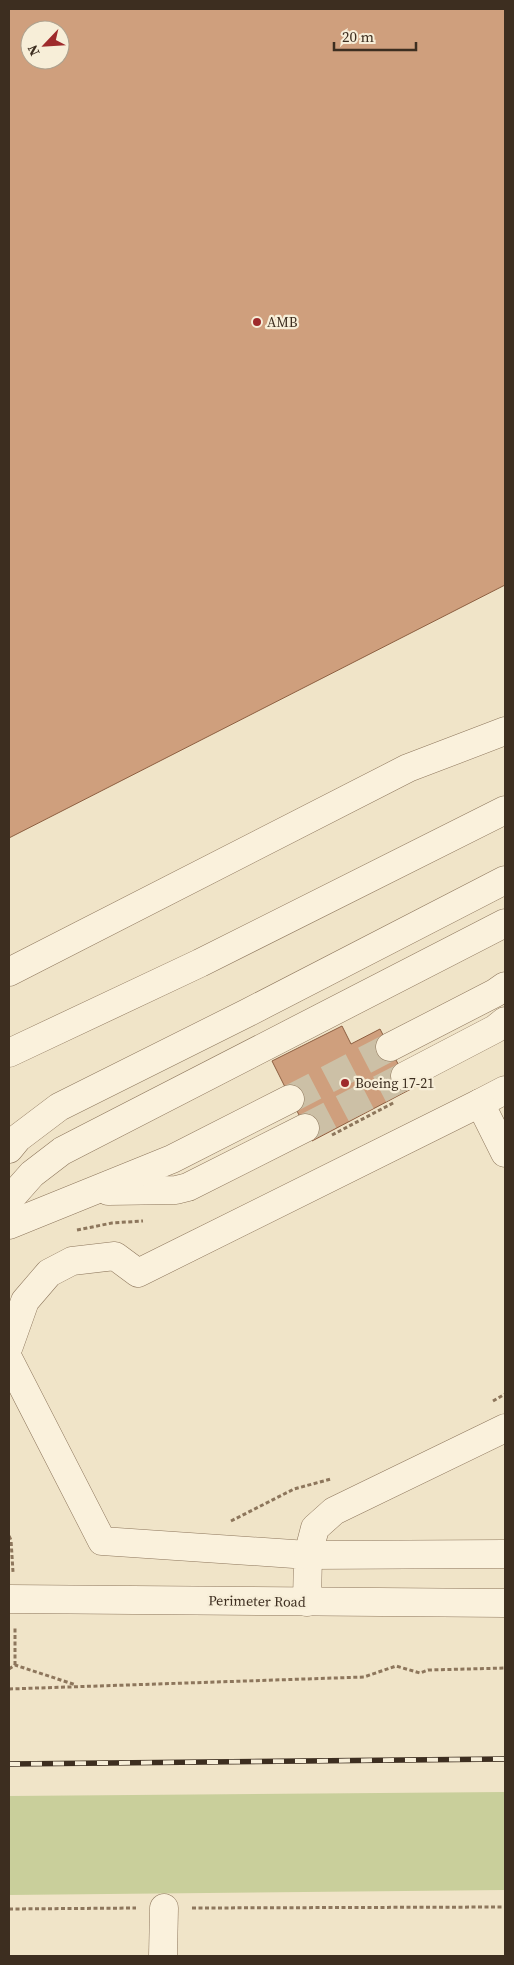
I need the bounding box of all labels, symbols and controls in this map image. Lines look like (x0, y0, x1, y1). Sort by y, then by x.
north arrow (20, 20, 70, 70)
scale bar (334, 20, 416, 52)
text: 20 m (342, 26, 374, 47)
text: N (22, 42, 44, 59)
place label: AMB (267, 312, 298, 332)
marker: AMB (251, 316, 263, 328)
place label: Boeing 17-21 (355, 1073, 434, 1093)
marker: Boeing 17-21 (339, 1077, 351, 1089)
street label: Perimeter Road (208, 1590, 306, 1612)

